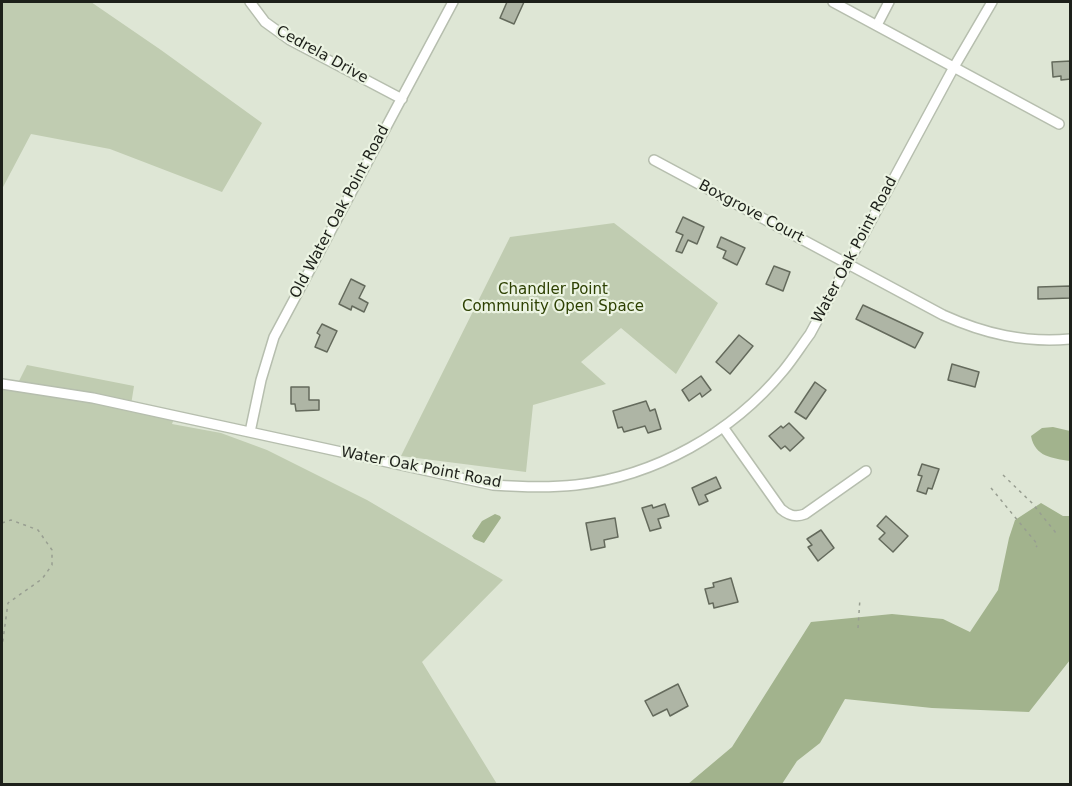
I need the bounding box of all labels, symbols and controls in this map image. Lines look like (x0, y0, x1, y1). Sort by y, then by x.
street label: Cedrela Drive (273, 22, 371, 88)
street label: Old Water Oak Point Road (287, 122, 393, 302)
street label: Water Oak Point Road (809, 174, 901, 326)
street label: Boxgrove Court (695, 177, 807, 247)
park label: Chandler Point Community Open Space (462, 281, 644, 316)
street label: Water Oak Point Road (339, 444, 503, 492)

